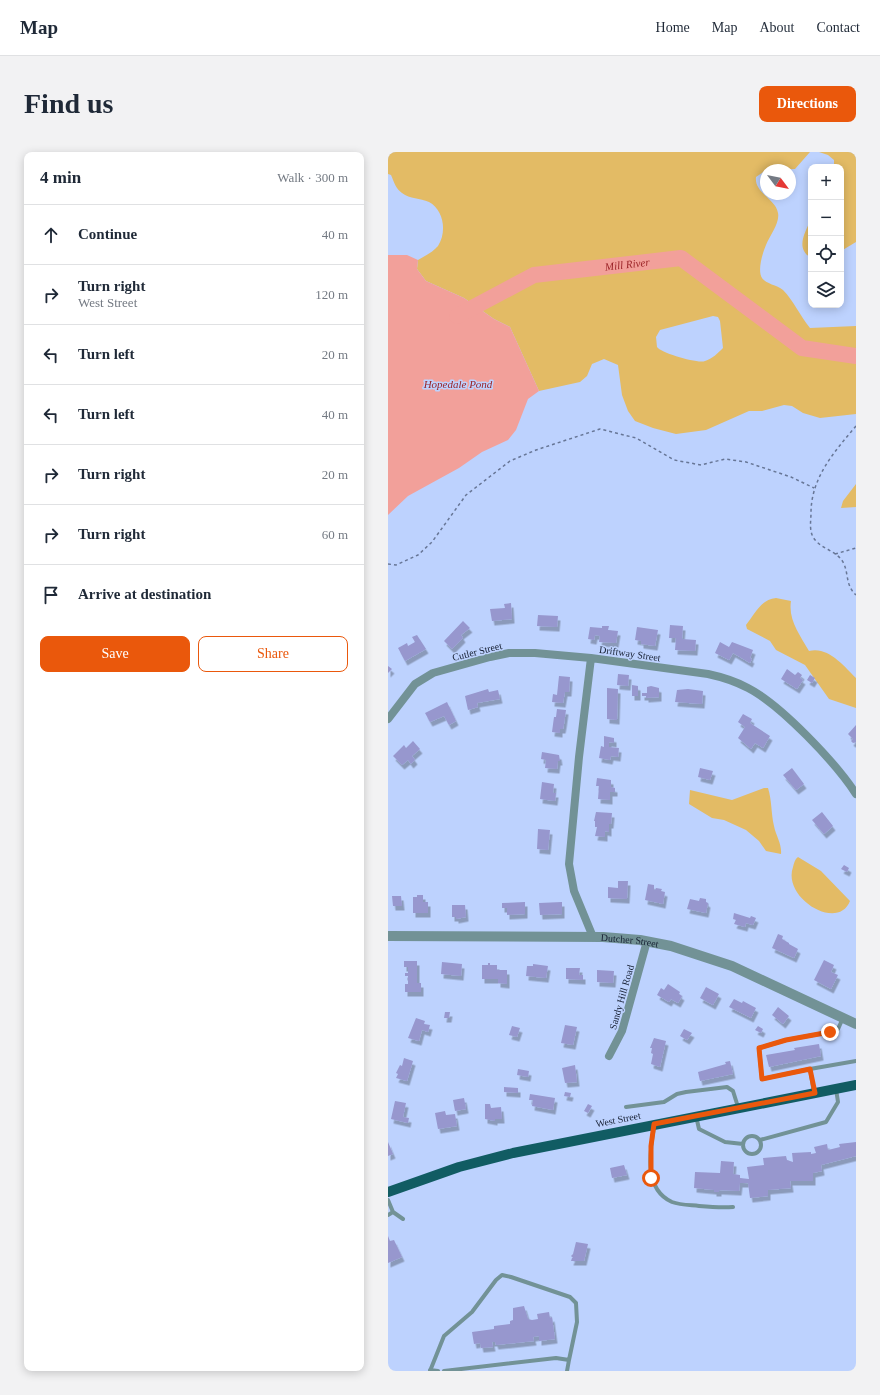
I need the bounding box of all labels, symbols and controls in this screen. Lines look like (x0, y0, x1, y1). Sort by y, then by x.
text: Map (20, 17, 58, 38)
text: Home (656, 20, 690, 35)
text: Map (712, 20, 737, 35)
text: About (759, 20, 794, 35)
text: Contact (816, 20, 860, 35)
button: Directions (759, 86, 856, 122)
text: Find us (24, 88, 114, 119)
north arrow (760, 164, 796, 200)
map controls (808, 164, 844, 308)
button: + (808, 164, 844, 200)
text: 4 min (40, 168, 81, 187)
text: Walk · 300 m (277, 170, 348, 185)
button: − (808, 200, 844, 236)
icon: ahead (40, 224, 62, 246)
text: Continue (78, 226, 137, 242)
text: 40 m (322, 227, 348, 242)
button: locate (808, 236, 844, 272)
water label: Mill River (603, 256, 651, 273)
button: layers (808, 272, 844, 308)
text: Turn right (78, 278, 145, 294)
icon: right (40, 284, 62, 306)
text: 120 m (315, 287, 348, 302)
text: West Street (78, 295, 137, 310)
icon: left (40, 344, 62, 366)
text: Turn left (78, 346, 135, 362)
text: 20 m (322, 347, 348, 362)
water label: Hopedale Pond (423, 378, 493, 390)
icon: left (40, 404, 62, 426)
text: Turn left (78, 406, 135, 422)
text: 40 m (322, 407, 348, 422)
icon: right (40, 464, 62, 486)
text: Turn right (78, 466, 145, 482)
text: 20 m (322, 467, 348, 482)
icon: right (40, 524, 62, 546)
text: Turn right (78, 526, 145, 542)
text: 60 m (322, 527, 348, 542)
icon: arrive (40, 584, 62, 606)
text: Arrive at destination (78, 586, 211, 602)
button: Save (40, 636, 190, 672)
button: Share (198, 636, 348, 672)
street label: Cutler Street (451, 640, 503, 663)
street label: Driftway Street (598, 644, 662, 663)
street label: Dutcher Street (600, 932, 660, 950)
street label: Sandy Hill Road (607, 964, 636, 1031)
route end (821, 1023, 839, 1041)
street label: West Street (595, 1110, 642, 1129)
route start (642, 1169, 660, 1187)

